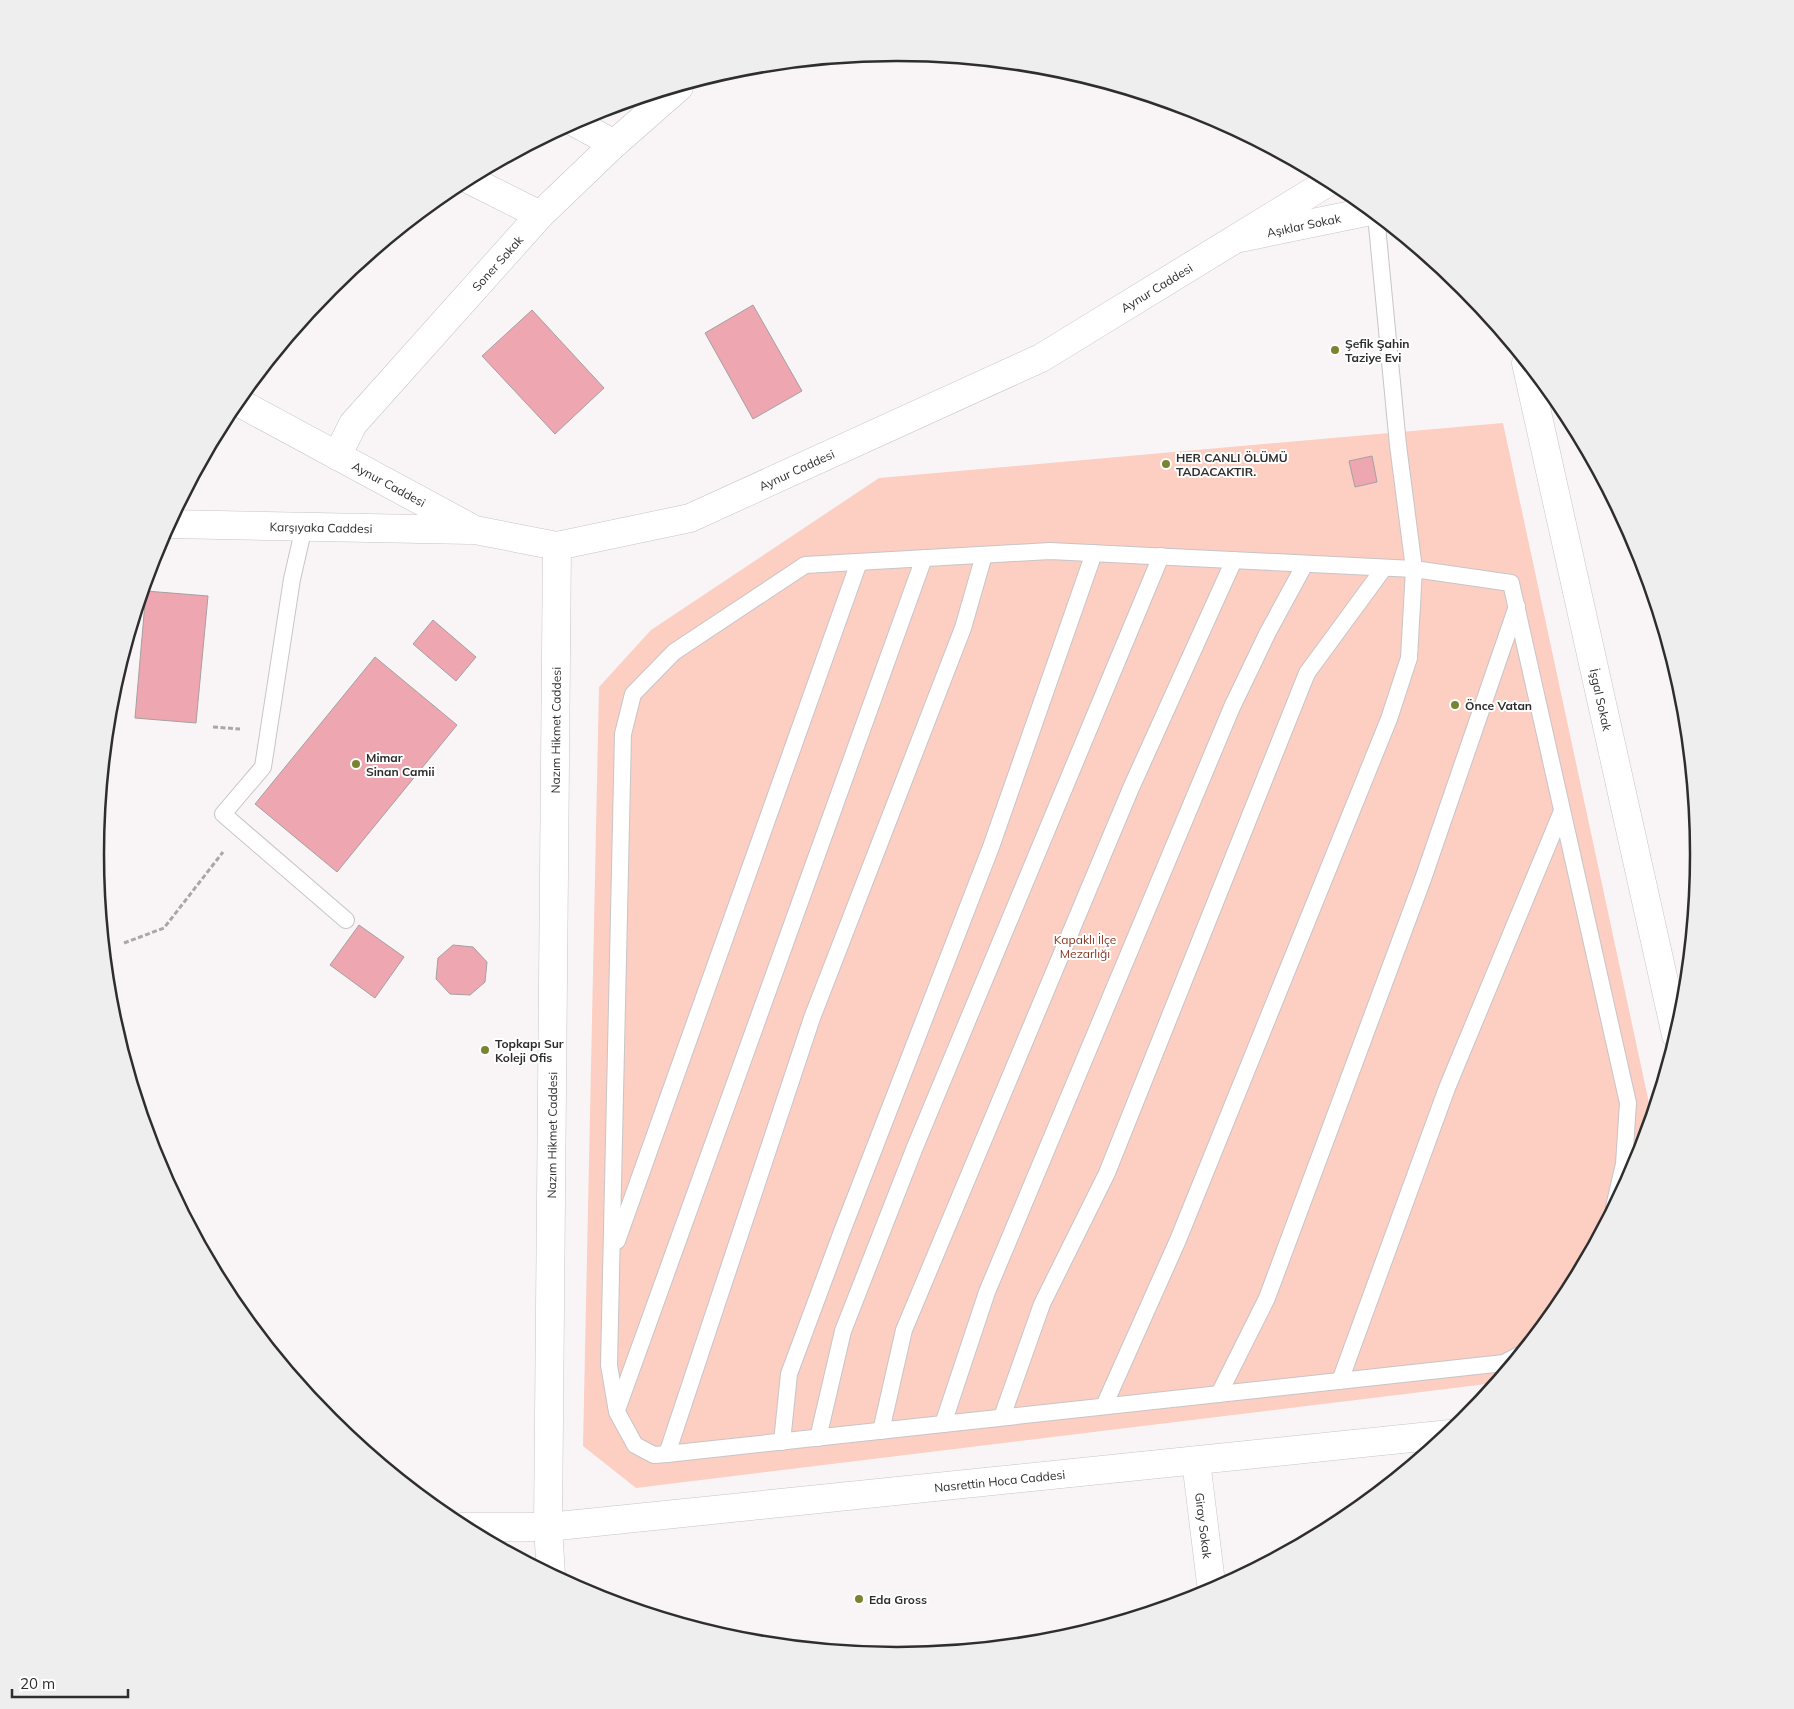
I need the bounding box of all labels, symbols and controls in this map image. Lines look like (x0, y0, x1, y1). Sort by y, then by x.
street label: Aşıklar Sokak (1265, 210, 1343, 240)
street label: Soner Sokak (468, 231, 526, 294)
street label: Aynur Caddesi (1118, 260, 1195, 315)
place label: Şefik Şahin Taziye Evi (1345, 336, 1410, 365)
marker: Şefik Şahin Taziye Evi (1329, 344, 1341, 356)
street label: Aynur Caddesi (756, 446, 837, 493)
place label: HER CANLI ÖLÜMÜ TADACAKTIR. (1176, 450, 1288, 479)
street label: Aynur Caddesi (350, 458, 429, 510)
marker: HER CANLI ÖLÜMÜ TADACAKTIR. (1160, 458, 1172, 470)
street label: Karşıyaka Caddesi (269, 519, 373, 536)
street label: Nazım Hikmet Caddesi (547, 667, 563, 793)
street label: İşgal Sokak (1587, 667, 1616, 733)
place label: Önce Vatan (1465, 698, 1532, 713)
marker: Önce Vatan (1449, 699, 1461, 711)
place label: Mimar Sinan Camii (366, 750, 435, 779)
marker: Mimar Sinan Camii (350, 758, 362, 770)
park label: Kapaklı İlçe Mezarlığı (1054, 932, 1116, 961)
place label: Topkapı Sur Koleji Ofis (495, 1036, 564, 1065)
marker: Topkapı Sur Koleji Ofis (479, 1044, 491, 1056)
street label: Nazım Hikmet Caddesi (544, 1072, 560, 1198)
street label: Nasrettin Hoca Caddesi (933, 1466, 1066, 1495)
street label: Giray Sokak (1192, 1492, 1216, 1560)
place label: Eda Gross (869, 1592, 927, 1607)
marker: Eda Gross (853, 1593, 865, 1605)
scale bar (12, 1666, 129, 1698)
text: 20 m (20, 1674, 55, 1693)

